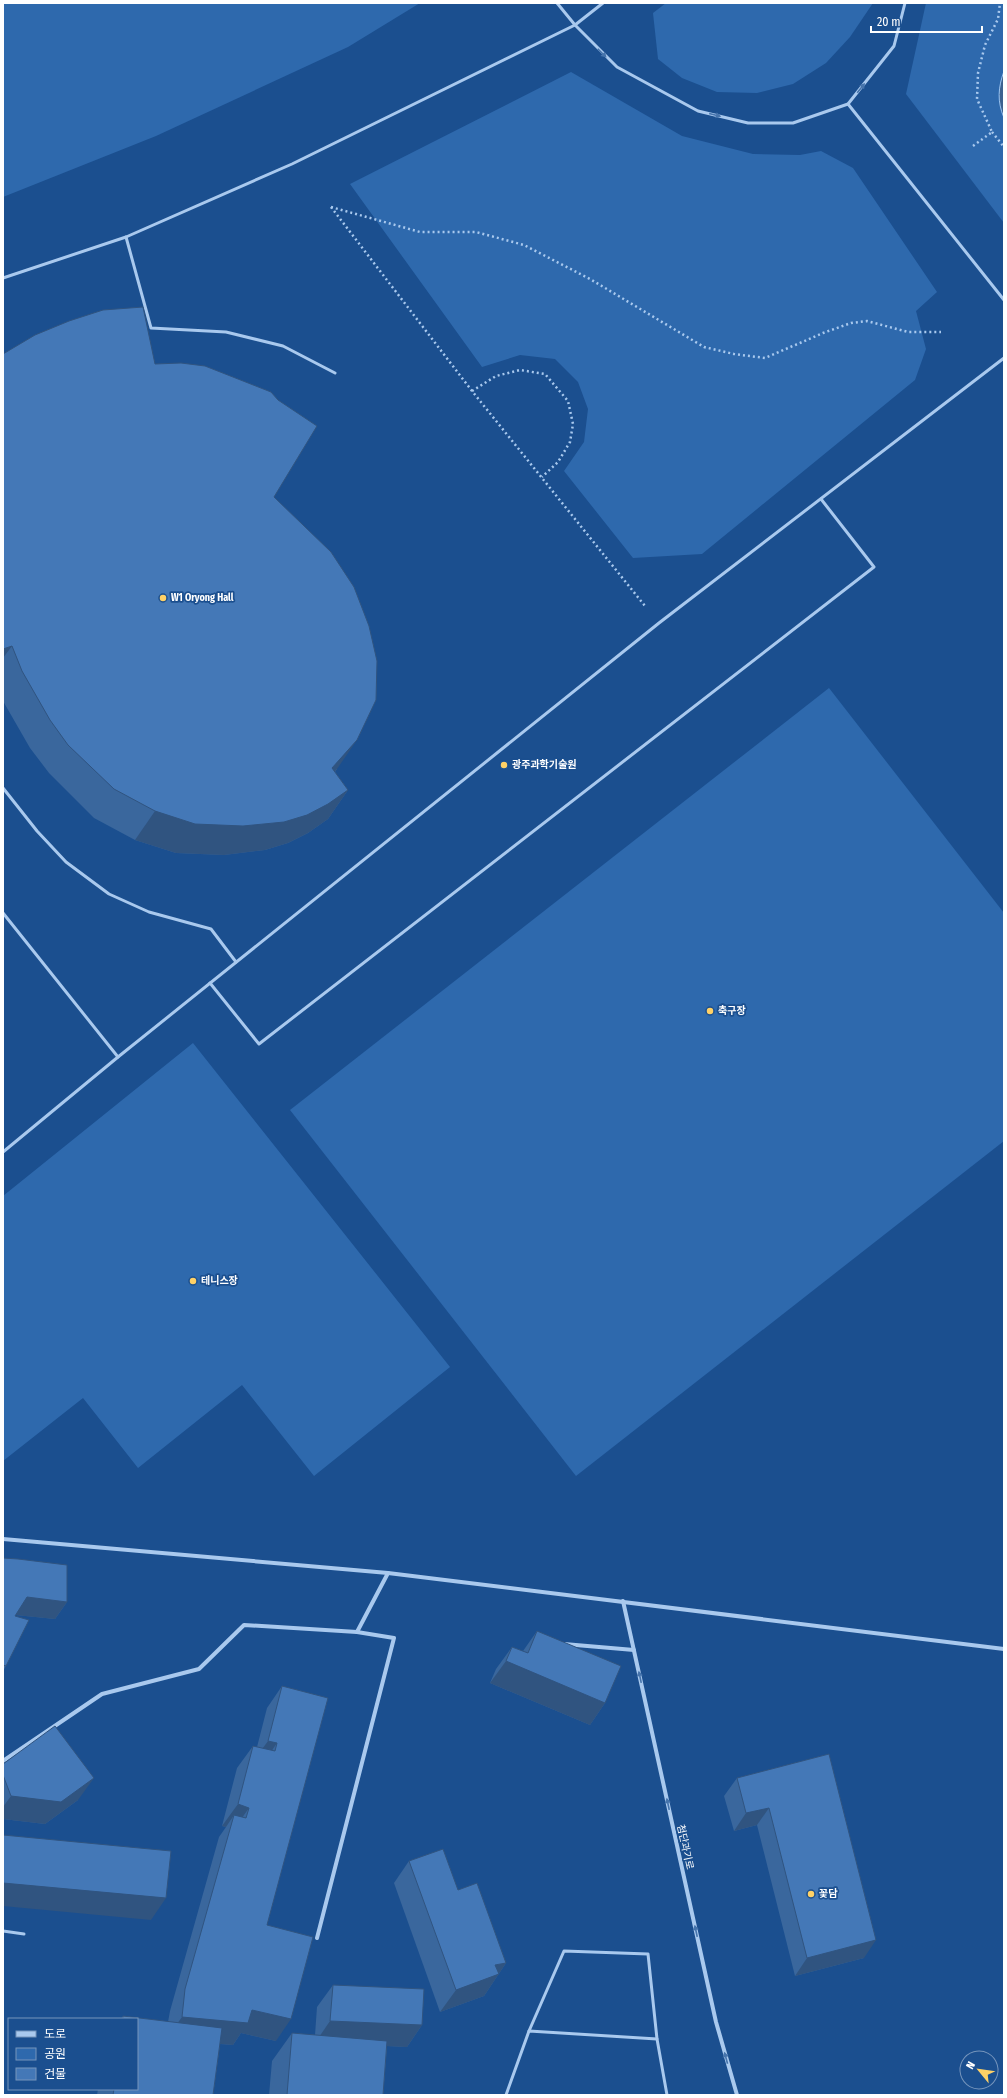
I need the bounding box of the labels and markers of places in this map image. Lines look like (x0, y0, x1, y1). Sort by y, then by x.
place label: W1 Oryong Hall (171, 592, 234, 604)
marker: W1 Oryong Hall (158, 593, 168, 603)
place label: 광주과학기술원 (512, 758, 576, 771)
marker: 광주과학기술원 (499, 760, 509, 770)
place label: 축구장 (718, 1005, 746, 1017)
marker: 축구장 (705, 1006, 715, 1016)
place label: 테니스장 (201, 1275, 238, 1287)
marker: 테니스장 (188, 1276, 198, 1286)
place label: 꽃담 (819, 1888, 838, 1900)
marker: 꽃담 (806, 1889, 816, 1899)

